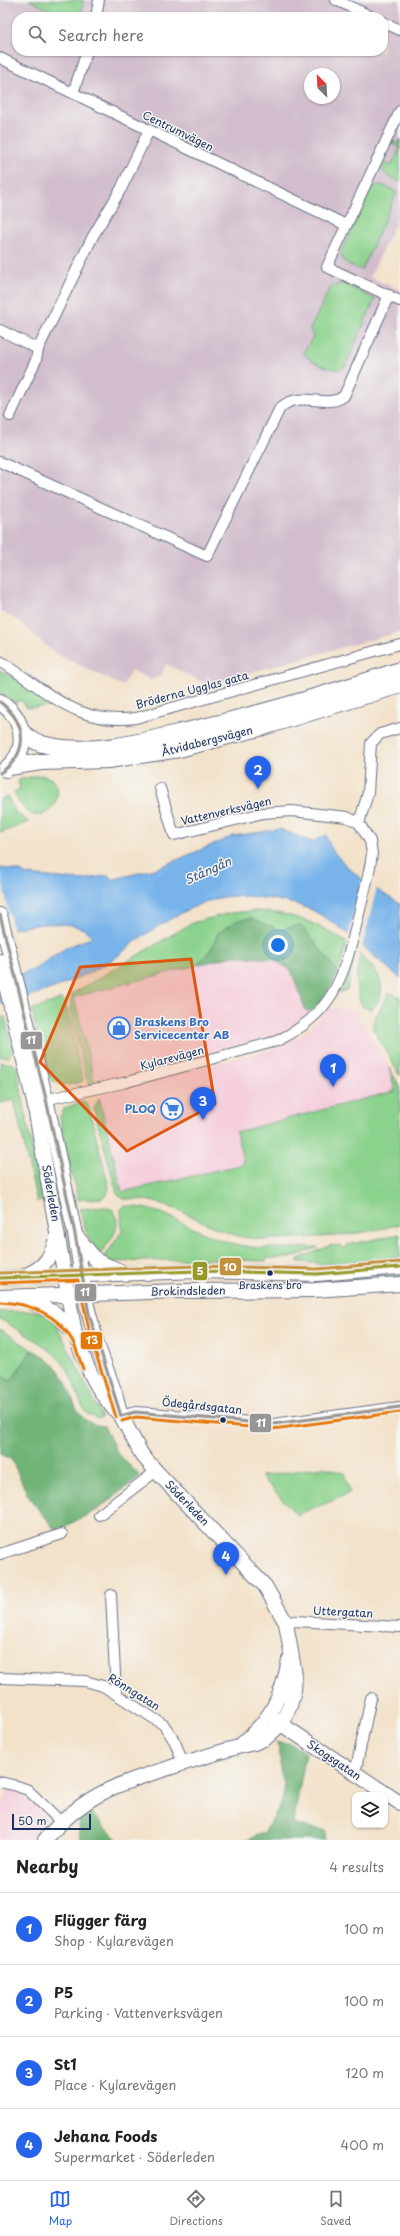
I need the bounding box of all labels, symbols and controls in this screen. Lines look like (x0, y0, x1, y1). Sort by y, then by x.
search box (12, 12, 388, 56)
icon: search (26, 23, 48, 45)
text: Search here (58, 23, 144, 46)
north arrow (304, 68, 340, 104)
street label: Centrumvägen (140, 106, 217, 155)
street label: Bröderna Ugglas gata (134, 666, 250, 713)
street label: Åtvidabergsvägen (159, 721, 254, 760)
pin: 2 (245, 756, 271, 789)
street label: Vattenverksvägen (179, 792, 273, 829)
water label: Stångån (181, 852, 235, 888)
your location (268, 935, 288, 955)
place label: Braskens Bro Servicecenter AB (134, 1013, 230, 1043)
shop icon: Braskens Bro Servicecenter AB (106, 1015, 132, 1041)
line badge: 11 (20, 1031, 43, 1050)
text: 11 (26, 1031, 36, 1048)
street label: Kylarevägen (138, 1041, 206, 1074)
pin: 1 (320, 1054, 346, 1087)
pin: 3 (190, 1087, 216, 1120)
supermarket icon: PLOQ (159, 1096, 185, 1122)
place label: PLOQ (125, 1100, 156, 1117)
street label: Söderleden (38, 1163, 65, 1223)
line badge: 10 (219, 1257, 242, 1276)
text: 10 (223, 1258, 237, 1275)
line badge: 5 (192, 1261, 208, 1281)
text: 5 (196, 1262, 204, 1279)
marker: Braskens bro (265, 1268, 275, 1278)
place label: Braskens bro (238, 1277, 302, 1292)
street label: Brokindsleden (150, 1281, 226, 1300)
line badge: 11 (74, 1283, 97, 1302)
text: 11 (80, 1283, 90, 1300)
line badge: 13 (80, 1331, 103, 1350)
text: 13 (86, 1331, 98, 1348)
street label: Ödegårdsgatan (161, 1393, 243, 1418)
line badge: 11 (249, 1413, 272, 1433)
text: 11 (256, 1414, 266, 1431)
unlabelled marker (218, 1415, 228, 1425)
street label: Söderleden (161, 1476, 213, 1529)
pin: 4 (213, 1542, 239, 1575)
street label: Uttergatan (313, 1601, 373, 1622)
street label: Rönngatan (105, 1669, 164, 1714)
street label: Skogsgatan (304, 1735, 365, 1784)
map controls (352, 1792, 388, 1828)
button: layers (352, 1792, 388, 1828)
scale bar (12, 1812, 91, 1831)
text: 50 m (18, 1812, 47, 1829)
text: Nearby (16, 1853, 78, 1879)
text: 4 results (330, 1857, 384, 1876)
text: Flügger färg (54, 1908, 147, 1931)
text: 1 (26, 1919, 32, 1938)
text: 100 m (344, 1919, 384, 1938)
text: Shop · Kylarevägen (54, 1931, 174, 1950)
text: P5 (54, 1980, 73, 2003)
text: 2 (24, 1991, 34, 2010)
text: 100 m (344, 1991, 384, 2010)
text: Parking · Vattenverksvägen (54, 2003, 223, 2022)
text: St1 (54, 2052, 77, 2075)
text: 3 (25, 2063, 33, 2082)
text: 120 m (345, 2063, 384, 2082)
text: Place · Kylarevägen (54, 2075, 176, 2094)
text: Jehana Foods (54, 2124, 157, 2147)
text: 4 (25, 2135, 33, 2154)
text: 400 m (341, 2135, 384, 2154)
text: Supermarket · Söderleden (54, 2147, 215, 2166)
tab: Map (49, 2188, 72, 2229)
tab: Directions (169, 2188, 223, 2229)
tab: Saved (320, 2188, 351, 2229)

